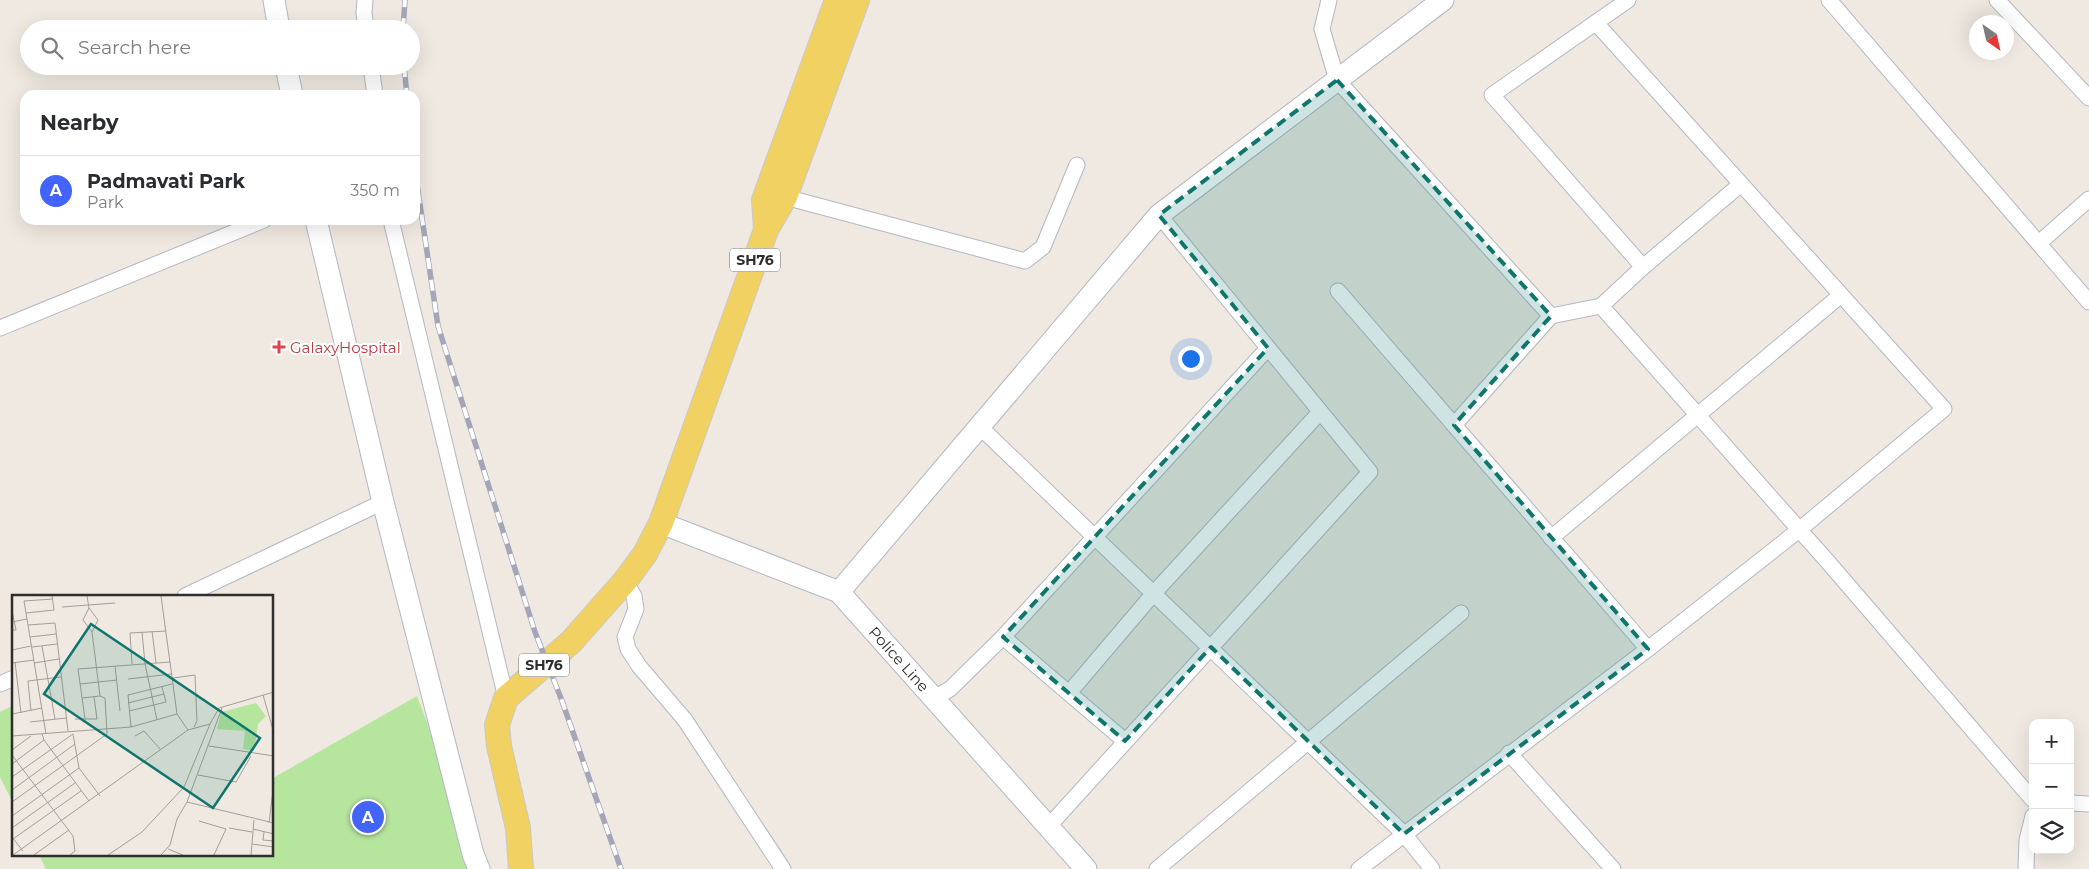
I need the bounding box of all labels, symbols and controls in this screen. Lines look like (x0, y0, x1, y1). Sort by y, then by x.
north arrow (1969, 15, 2014, 60)
search box (20, 20, 420, 75)
icon: search (38, 34, 66, 62)
text: Search here (78, 36, 191, 59)
text: Nearby (40, 110, 119, 135)
text: Padmavati Park (87, 170, 245, 193)
text: A (50, 181, 62, 200)
text: 350 m (350, 181, 400, 200)
text: Park (87, 193, 124, 212)
road number: SH76 (730, 248, 780, 272)
place label: GalaxyHospital (290, 338, 401, 357)
marker: GalaxyHospital (272, 340, 286, 354)
your location (1178, 346, 1204, 372)
inset map (12, 595, 274, 856)
street label: Police Line (865, 622, 933, 696)
road number: SH76 (519, 654, 569, 676)
map controls (2029, 719, 2074, 854)
button: + (2029, 719, 2074, 764)
button: − (2029, 764, 2074, 809)
pin: A (352, 798, 384, 836)
button: layers (2029, 809, 2074, 854)

